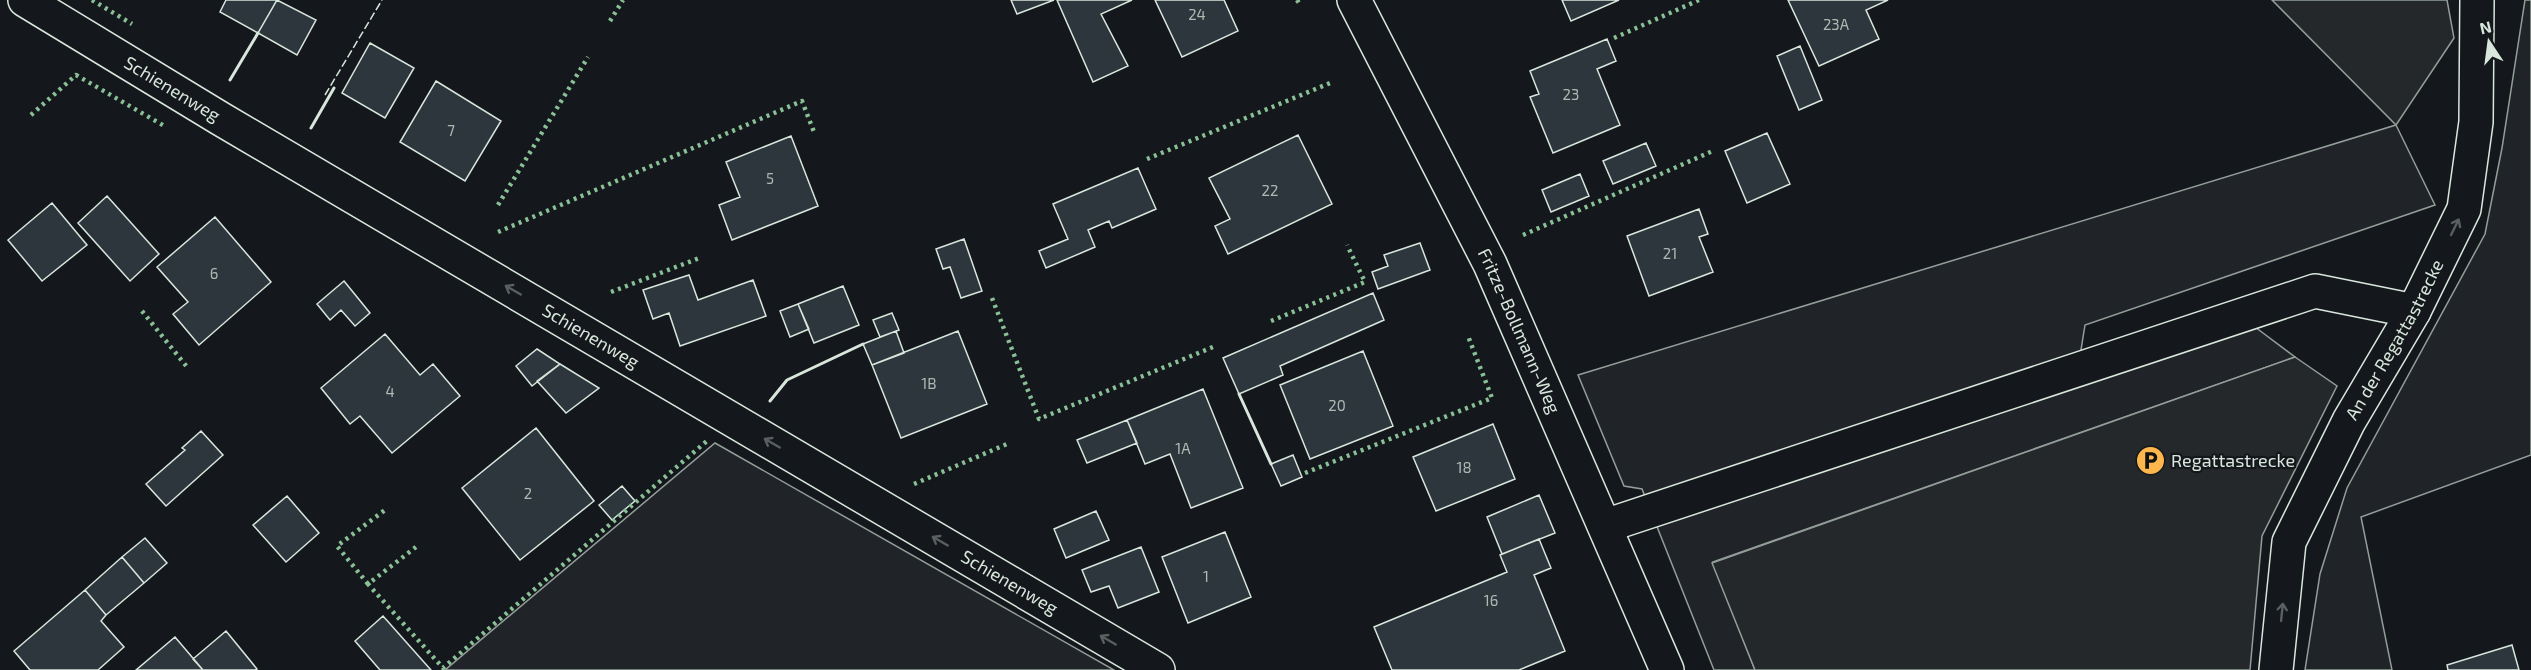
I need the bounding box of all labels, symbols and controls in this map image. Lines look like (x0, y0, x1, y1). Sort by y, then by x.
house number: 24 (1188, 5, 1206, 23)
north arrow (2459, 12, 2519, 72)
house number: 23A (1823, 15, 1850, 33)
text: N (2478, 16, 2493, 37)
street label: Schienenweg (120, 51, 225, 126)
house number: 23 (1563, 85, 1579, 103)
house number: 7 (447, 121, 455, 139)
house number: 5 (766, 169, 774, 187)
house number: 22 (1262, 181, 1278, 199)
one-way arrow (2450, 219, 2461, 237)
street label: Fritze-Bollmann-Weg (1474, 244, 1566, 417)
house number: 21 (1663, 244, 1677, 262)
street label: An der Regattastrecke (2340, 256, 2448, 424)
house number: 6 (210, 264, 218, 282)
one-way arrow (505, 284, 522, 296)
street label: Schienenweg (539, 298, 643, 372)
house number: 1B (921, 374, 937, 392)
house number: 4 (385, 382, 395, 400)
house number: 20 (1328, 396, 1346, 414)
one-way arrow (764, 436, 781, 448)
house number: 1A (1175, 439, 1191, 457)
parking icon: Regattastrecke (2134, 445, 2166, 477)
place label: Regattastrecke (2171, 449, 2295, 471)
house number: 18 (1456, 458, 1472, 476)
house number: 2 (524, 484, 532, 502)
one-way arrow (932, 535, 949, 547)
street label: Schienenweg (958, 545, 1062, 619)
house number: 1 (1203, 567, 1209, 585)
house number: 16 (1484, 591, 1498, 609)
one-way arrow (2277, 602, 2288, 622)
one-way arrow (1100, 634, 1117, 646)

